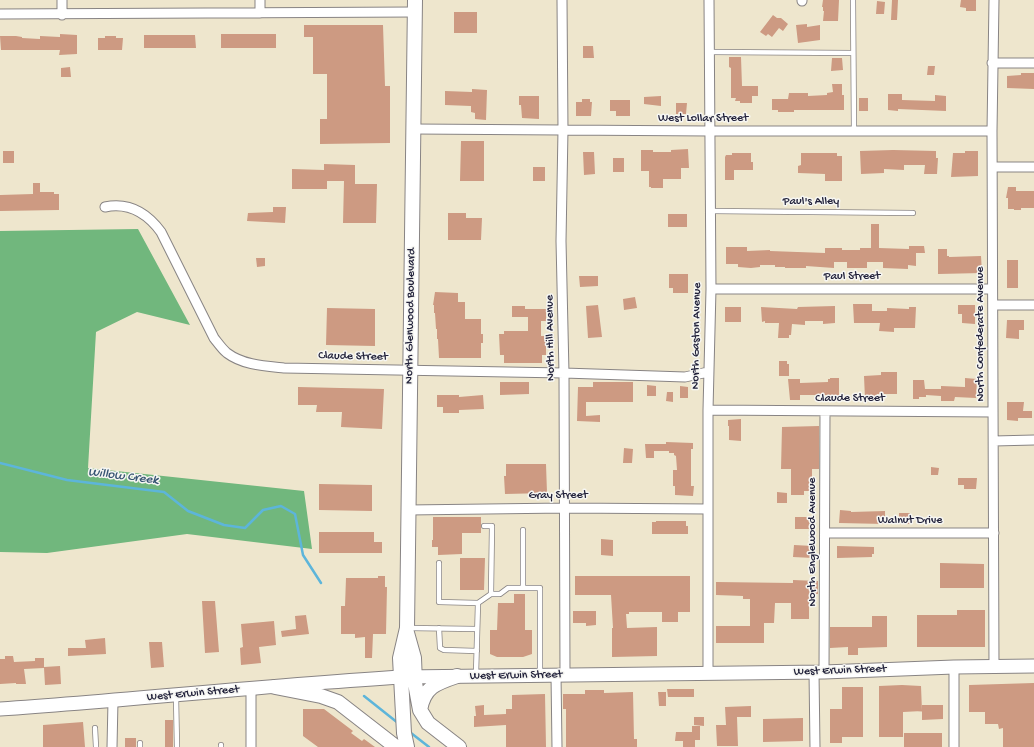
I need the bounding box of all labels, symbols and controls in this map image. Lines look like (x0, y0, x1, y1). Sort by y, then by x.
street label: West Lollar Street (658, 112, 748, 126)
street label: Paul's Alley (783, 195, 839, 209)
street label: North Glenwood Boulevard (403, 248, 419, 384)
street label: North Confederate Avenue (974, 267, 988, 401)
street label: Paul Street (824, 270, 880, 284)
street label: North Gaston Avenue (689, 282, 705, 390)
street label: North Hill Avenue (543, 295, 559, 381)
street label: Claude Street (318, 349, 388, 365)
street label: Claude Street (815, 392, 885, 406)
water label: Willow Creek (87, 465, 159, 489)
street label: North Englewood Avenue (806, 477, 820, 607)
street label: Gray Street (528, 489, 588, 503)
street label: Walnut Drive (878, 514, 942, 528)
street label: West Erwin Street (793, 662, 887, 680)
street label: West Erwin Street (470, 668, 562, 684)
street label: West Erwin Street (146, 683, 240, 705)

